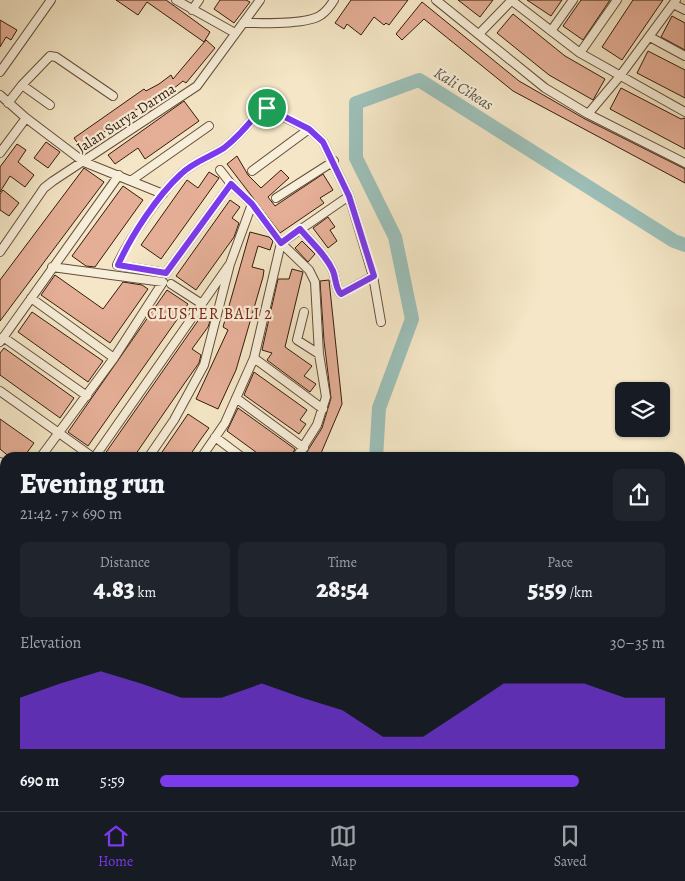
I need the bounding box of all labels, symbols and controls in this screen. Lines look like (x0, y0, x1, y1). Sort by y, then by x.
water label: Kali Cikeas (430, 62, 498, 116)
street label: Jalan Surya Darma (73, 78, 179, 158)
pin (246, 87, 288, 129)
icon: arrive (253, 94, 281, 122)
district label: CLUSTER BALI 2 (147, 303, 273, 325)
map controls (615, 382, 670, 437)
button: layers (615, 382, 670, 437)
text: Evening run (20, 465, 165, 503)
button: share (613, 469, 665, 521)
text: 21:42 · 7 × 690 m (20, 503, 122, 525)
text: Distance (100, 553, 150, 572)
text: Time (328, 553, 357, 572)
text: Pace (547, 553, 573, 572)
text: 4.83 (93, 572, 135, 606)
text: 28:54 (316, 572, 369, 606)
text: 5:59 (528, 572, 567, 606)
text: km (135, 583, 156, 602)
text: /km (567, 583, 593, 602)
text: Elevation (20, 632, 81, 654)
text: 30–35 m (610, 632, 665, 654)
text: 690 m (20, 770, 59, 792)
text: 5:59 (100, 770, 125, 792)
tab: Home (98, 822, 133, 871)
tab: Map (329, 822, 357, 871)
tab: Saved (554, 822, 587, 871)

